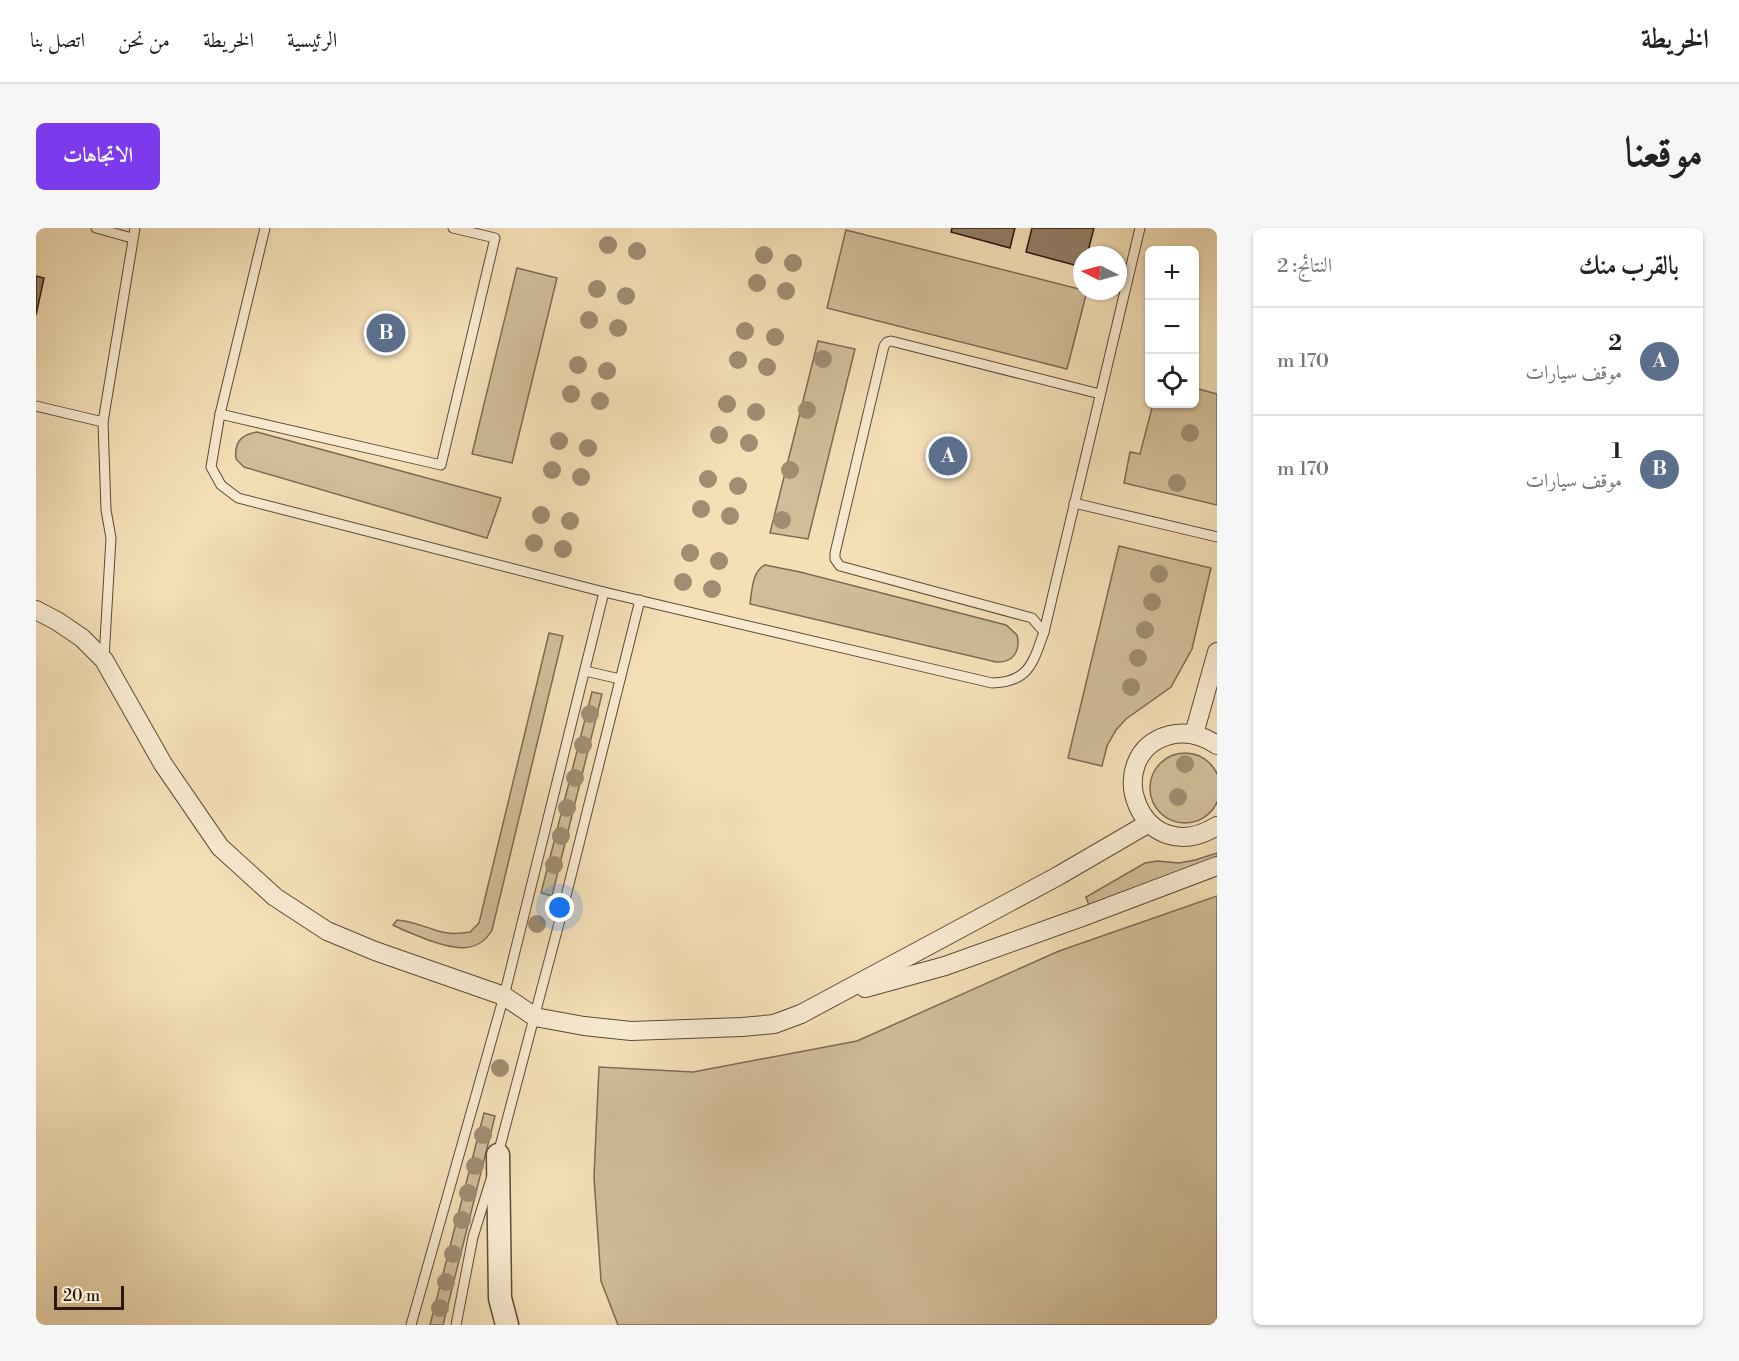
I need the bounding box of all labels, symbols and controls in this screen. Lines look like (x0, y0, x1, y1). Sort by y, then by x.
text: الخريطة (1641, 22, 1709, 57)
text: اتصل بنا (30, 28, 85, 54)
text: من نحن (118, 28, 170, 54)
text: الخريطة (203, 28, 254, 54)
text: الرئيسية (287, 28, 337, 54)
button: الاتجاهات (36, 123, 160, 190)
text: موقعنا (1625, 127, 1703, 180)
north arrow (1073, 246, 1127, 300)
map controls (1145, 246, 1199, 408)
button: + (1145, 246, 1199, 300)
text: بالقرب منك (1579, 250, 1679, 282)
text: النتائج: 2 (1277, 254, 1332, 279)
button: − (1145, 300, 1199, 354)
pin: B (366, 310, 406, 356)
text: 2 (1608, 330, 1622, 357)
text: 170 m (1277, 349, 1329, 374)
text: A (1652, 349, 1667, 374)
button: locate (1145, 354, 1199, 408)
text: موقف سيارات (1526, 361, 1622, 386)
pin: A (928, 434, 968, 478)
text: 1 (1611, 438, 1622, 465)
text: 170 m (1277, 457, 1329, 482)
text: B (1652, 457, 1667, 482)
text: موقف سيارات (1526, 469, 1622, 494)
your location (545, 893, 574, 922)
scale bar (54, 1283, 124, 1310)
text: 20 m (63, 1286, 100, 1306)

